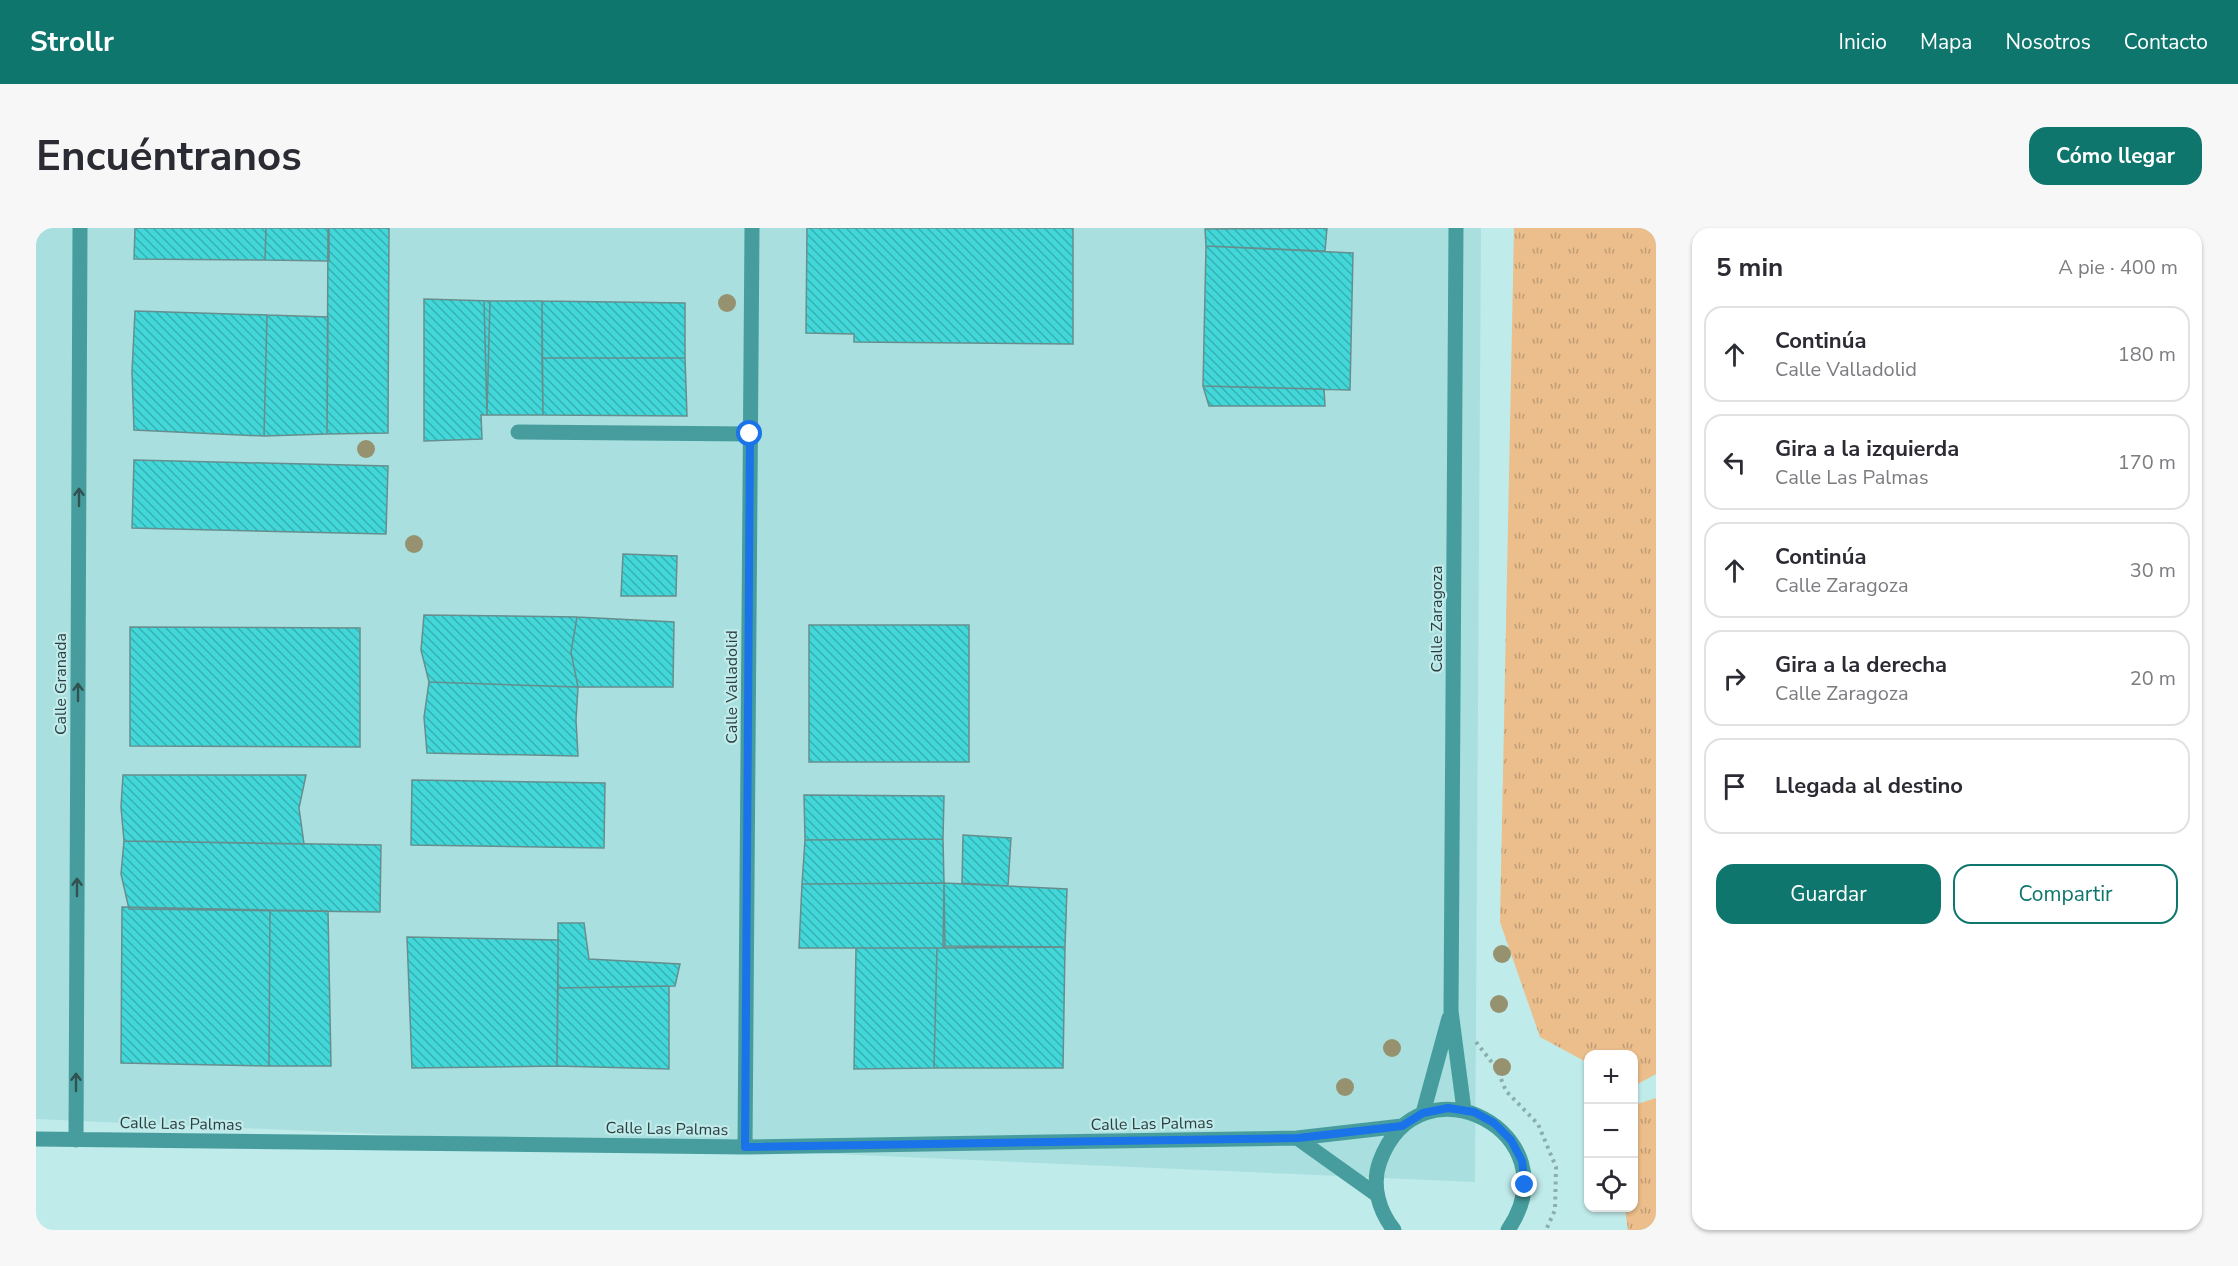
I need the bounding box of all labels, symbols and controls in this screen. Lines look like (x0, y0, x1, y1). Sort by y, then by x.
text: Strollr (30, 23, 114, 61)
text: Inicio (1839, 28, 1887, 56)
text: Mapa (1920, 28, 1972, 56)
text: Nosotros (2005, 28, 2091, 56)
text: Contacto (2124, 28, 2208, 56)
button: Cómo llegar (2029, 127, 2202, 185)
text: Encuéntranos (36, 128, 302, 185)
text: 5 min (1716, 250, 1783, 285)
text: A pie · 400 m (2058, 254, 2178, 281)
text: Continúa (1775, 326, 1866, 356)
icon: ahead (1718, 338, 1751, 371)
text: 180 m (2118, 341, 2176, 368)
text: Calle Valladolid (1775, 356, 1917, 383)
route start (736, 420, 762, 446)
text: Gira a la izquierda (1775, 434, 1959, 464)
icon: left (1718, 446, 1751, 479)
text: 170 m (2118, 449, 2176, 476)
text: Calle Las Palmas (1775, 464, 1929, 491)
one-way arrow (73, 487, 85, 507)
text: Continúa (1775, 542, 1866, 572)
icon: ahead (1718, 554, 1751, 587)
text: 30 m (2130, 557, 2176, 584)
street label: Calle Zaragoza (1426, 566, 1448, 672)
text: Calle Zaragoza (1775, 572, 1909, 599)
street label: Calle Valladolid (721, 630, 743, 744)
street label: Calle Granada (50, 633, 72, 735)
text: Gira a la derecha (1775, 650, 1947, 680)
icon: right (1718, 662, 1751, 695)
text: 20 m (2130, 665, 2176, 692)
text: Calle Zaragoza (1775, 680, 1909, 707)
one-way arrow (72, 682, 84, 702)
icon: arrive (1718, 770, 1751, 803)
text: Llegada al destino (1775, 771, 1963, 801)
button: Guardar (1716, 864, 1941, 924)
button: Compartir (1953, 864, 2178, 924)
one-way arrow (71, 877, 83, 897)
map controls (1584, 1050, 1638, 1212)
button: + (1584, 1050, 1638, 1104)
one-way arrow (71, 1072, 82, 1092)
button: − (1584, 1104, 1638, 1158)
street label: Calle Las Palmas (119, 1112, 243, 1136)
street label: Calle Las Palmas (1090, 1112, 1214, 1136)
street label: Calle Las Palmas (605, 1117, 729, 1141)
button: locate (1584, 1158, 1638, 1212)
route end (1511, 1171, 1537, 1197)

